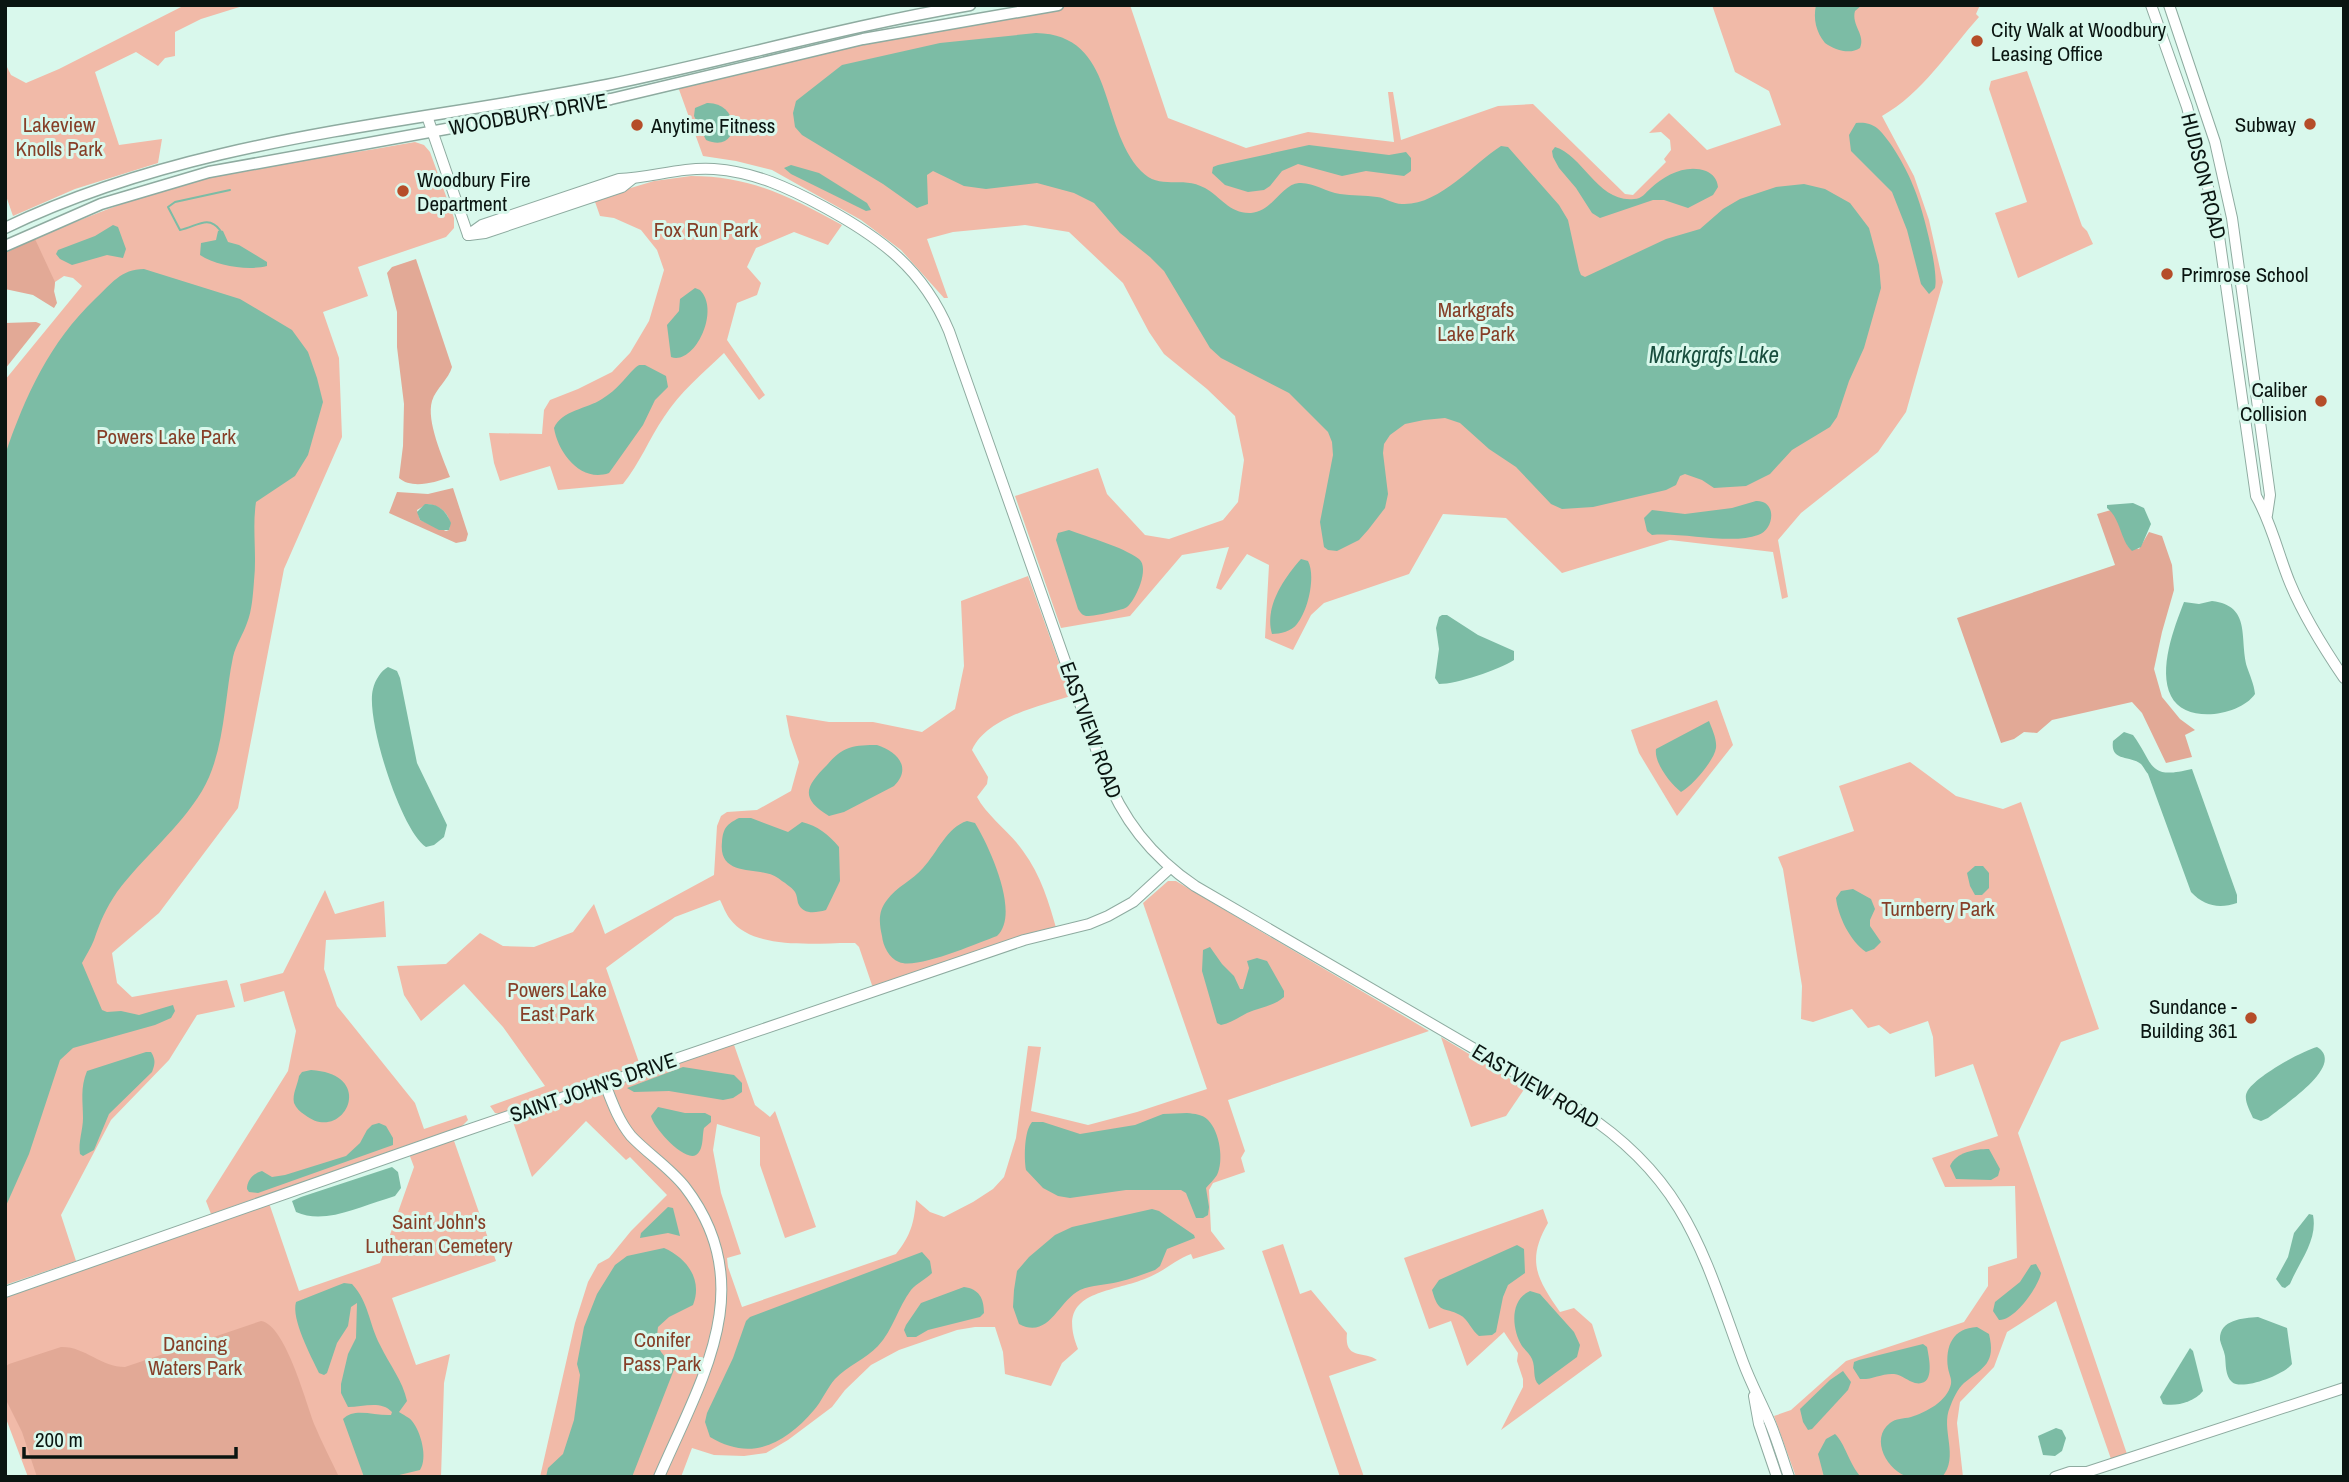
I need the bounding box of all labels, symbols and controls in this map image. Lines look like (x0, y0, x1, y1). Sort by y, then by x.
place label: City Walk at Woodbury Leasing Office (1991, 15, 2167, 68)
marker: City Walk at Woodbury Leasing Office (1969, 33, 1985, 49)
street label: WOODBURY DRIVE (447, 86, 609, 142)
park label: Lakeview Knolls Park (15, 110, 103, 163)
street label: HUDSON ROAD (2174, 110, 2234, 242)
place label: Subway (2235, 110, 2296, 139)
place label: Anytime Fitness (650, 111, 775, 140)
marker: Subway (2302, 116, 2318, 132)
marker: Anytime Fitness (629, 117, 645, 133)
place label: Woodbury Fire Department (417, 165, 531, 218)
marker: Woodbury Fire Department (395, 183, 411, 199)
park label: Fox Run Park (654, 215, 759, 244)
place label: Primrose School (2181, 260, 2308, 289)
marker: Primrose School (2159, 266, 2175, 282)
park label: Markgrafs Lake Park (1437, 295, 1515, 348)
water label: Markgrafs Lake (1649, 339, 1779, 370)
place label: Caliber Collision (2240, 375, 2307, 428)
marker: Caliber Collision (2313, 393, 2329, 409)
park label: Powers Lake Park (96, 422, 236, 451)
street label: EASTVIEW ROAD (1053, 658, 1129, 802)
park label: Turnberry Park (1881, 894, 1995, 923)
park label: Powers Lake East Park (507, 975, 607, 1028)
place label: Sundance - Building 361 (2140, 992, 2237, 1045)
marker: Sundance - Building 361 (2243, 1010, 2259, 1026)
street label: EASTVIEW ROAD (1467, 1037, 1605, 1135)
street label: SAINT JOHN'S DRIVE (506, 1045, 680, 1129)
park label: Saint John's Lutheran Cemetery (365, 1207, 513, 1260)
park label: Conifer Pass Park (623, 1325, 702, 1378)
park label: Dancing Waters Park (148, 1329, 242, 1382)
scale bar (24, 1416, 236, 1460)
text: 200 m (35, 1425, 83, 1454)

